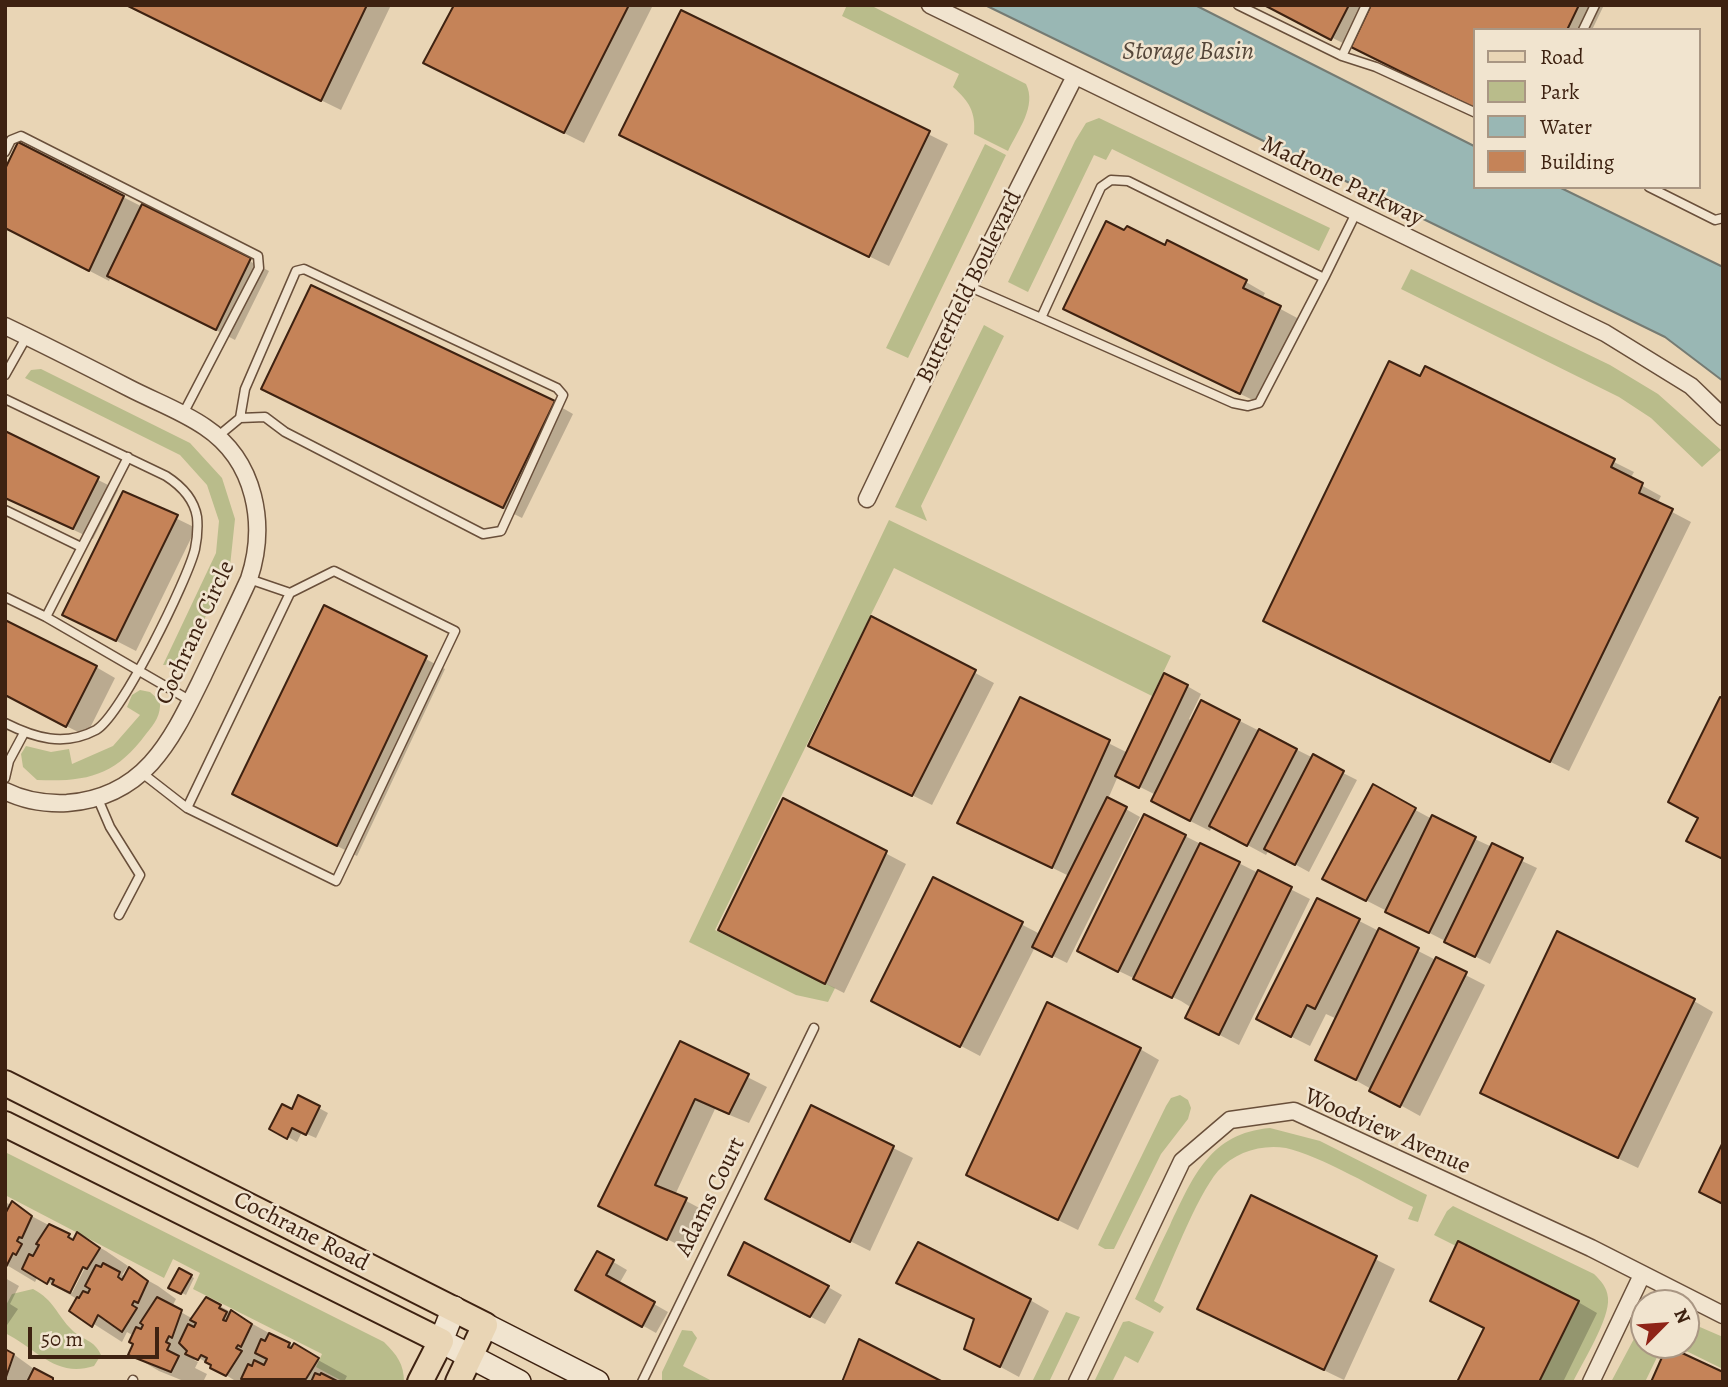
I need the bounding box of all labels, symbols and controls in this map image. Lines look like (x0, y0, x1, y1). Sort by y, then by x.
legend (1472, 28, 1700, 189)
water label: Storage Basin (1122, 37, 1254, 69)
text: Road (1540, 43, 1584, 71)
text: Park (1540, 78, 1579, 106)
text: Water (1540, 113, 1592, 141)
street label: Madrone Parkway (1256, 130, 1428, 234)
text: Building (1540, 148, 1614, 176)
street label: Butterfield Boulevard (911, 186, 1029, 388)
street label: Cochrane Circle (150, 557, 242, 709)
street label: Woodview Avenue (1300, 1083, 1474, 1181)
street label: Adams Court (670, 1133, 752, 1261)
street label: Cochrane Road (228, 1186, 374, 1278)
north arrow (1630, 1289, 1700, 1359)
text: N (1668, 1304, 1697, 1328)
scale bar (32, 1314, 163, 1358)
text: 50 m (41, 1325, 83, 1353)

